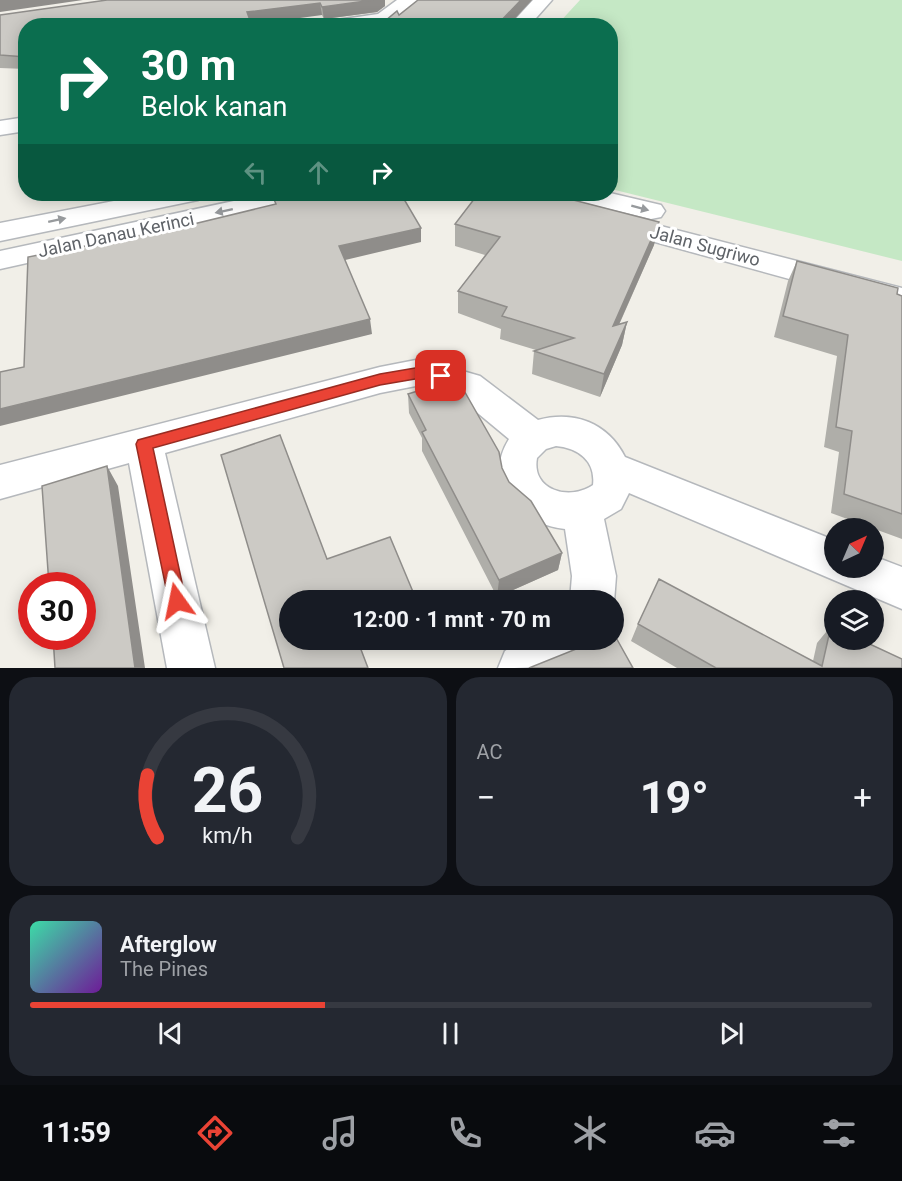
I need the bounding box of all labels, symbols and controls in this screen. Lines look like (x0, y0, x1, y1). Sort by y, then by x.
text: 30 m (141, 41, 236, 90)
icon: right (42, 42, 120, 120)
text: Belok kanan (141, 91, 287, 123)
icon: left (239, 156, 272, 189)
icon: ahead (302, 156, 335, 189)
icon: right (365, 156, 398, 189)
one-way arrow (631, 204, 649, 214)
one-way arrow (215, 206, 233, 216)
street label: Jalan Danau Kerinci (36, 208, 196, 261)
one-way arrow (48, 215, 67, 224)
street label: Jalan Sugriwo (648, 221, 763, 270)
pin (415, 350, 466, 401)
icon: arrive (424, 359, 457, 392)
north arrow (824, 518, 884, 578)
map controls (824, 518, 884, 650)
position arrow (145, 569, 209, 633)
speed limit sign: 30 (18, 572, 96, 650)
button: layers (824, 590, 884, 650)
text: 12:00 · 1 mnt · 70 m (352, 607, 551, 632)
text: AC (477, 740, 502, 764)
text: 26 (192, 754, 264, 827)
text: 19° (640, 771, 709, 824)
text: − (477, 778, 495, 817)
text: + (853, 778, 872, 817)
text: km/h (203, 824, 253, 849)
text: Afterglow (120, 932, 217, 957)
text: The Pines (120, 957, 208, 981)
icon: previous (154, 1017, 187, 1050)
icon: pause (434, 1017, 467, 1050)
icon: next (715, 1017, 748, 1050)
icon: directions (194, 1112, 236, 1154)
icon: music (319, 1112, 361, 1154)
icon: phone (444, 1112, 486, 1154)
icon: climate (569, 1112, 611, 1154)
icon: car (694, 1112, 736, 1154)
icon: filters (818, 1112, 860, 1154)
text: 11:59 (41, 1117, 111, 1149)

